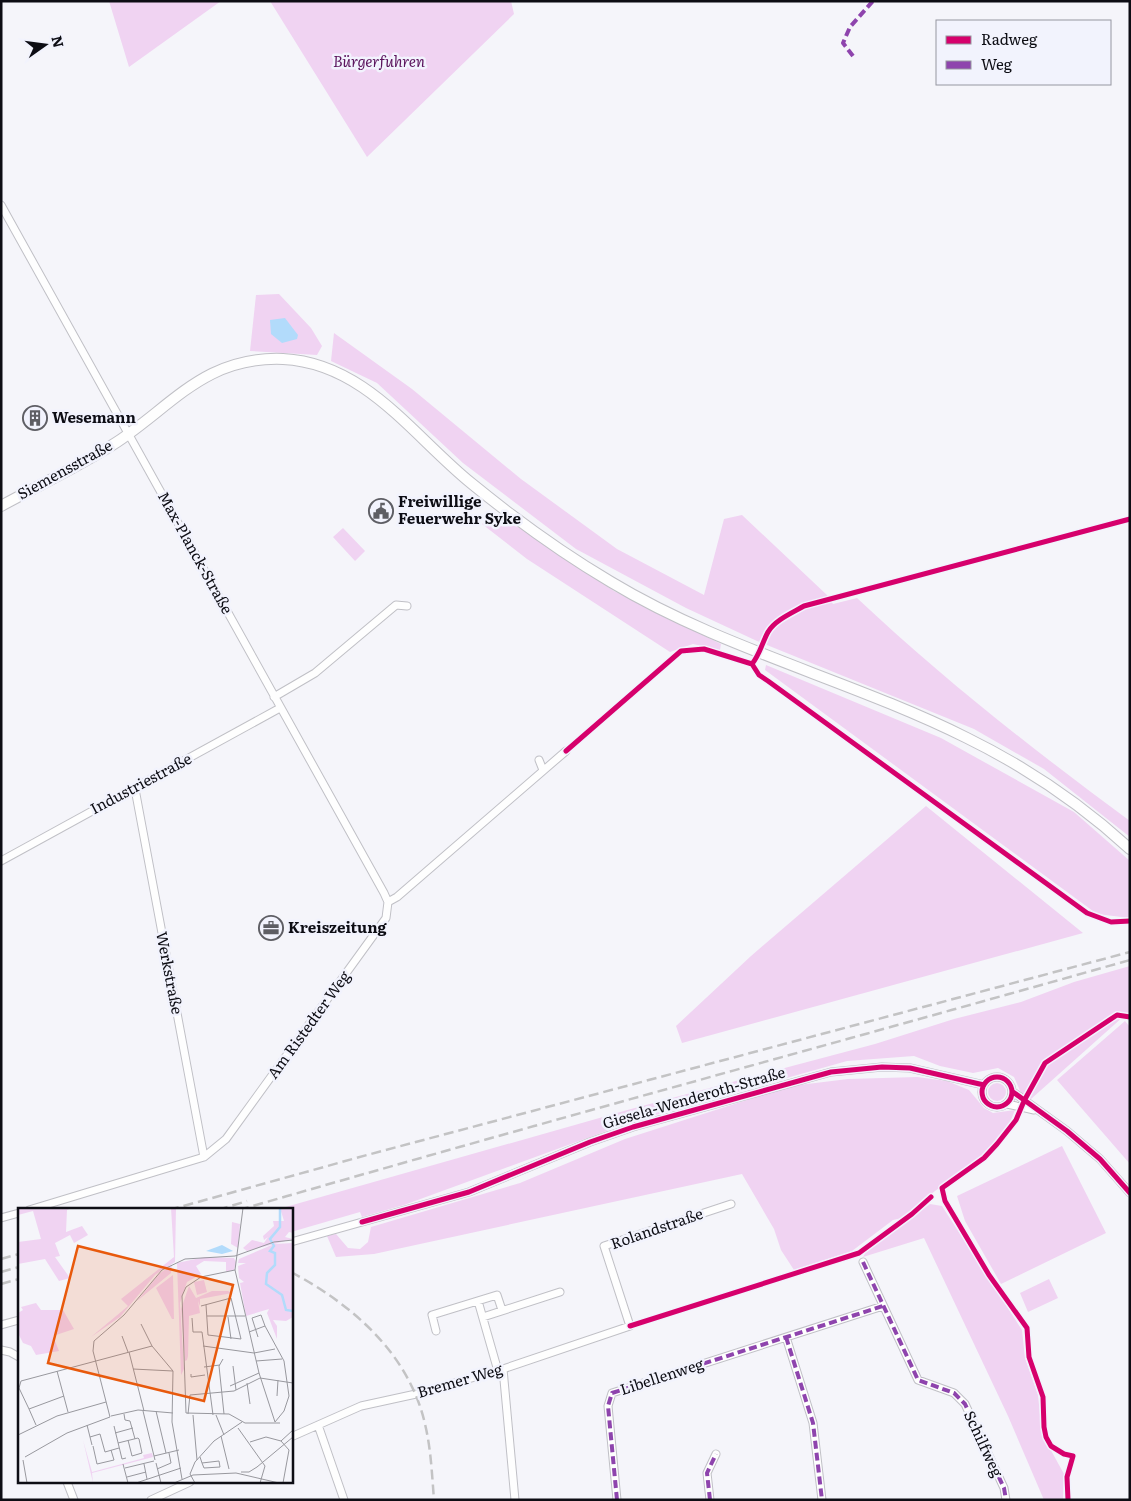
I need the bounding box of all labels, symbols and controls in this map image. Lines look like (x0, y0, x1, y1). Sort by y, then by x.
north arrow (20, 20, 70, 70)
legend (936, 20, 1111, 85)
text: Radweg (981, 27, 1038, 50)
text: N (47, 33, 70, 50)
park label: Bürgerfuhren (333, 49, 425, 72)
text: Weg (981, 52, 1013, 75)
building icon: Wesemann (22, 405, 48, 431)
place label: Wesemann (52, 405, 136, 428)
street label: Siemensstraße (12, 433, 116, 504)
street label: Max-Planck-Straße (153, 487, 240, 618)
place label: Freiwillige Feuerwehr Syke (398, 489, 521, 529)
public building icon: Freiwillige Feuerwehr Syke (368, 498, 394, 524)
street label: Industriestraße (85, 746, 195, 819)
office icon: Kreiszeitung (258, 915, 284, 941)
place label: Kreiszeitung (288, 915, 388, 938)
street label: Werkstraße (151, 929, 190, 1016)
street label: Am Ristedter Weg (261, 965, 355, 1083)
street label: Giesela-Wenderoth-Straße (599, 1059, 788, 1134)
street label: Rolandstraße (607, 1201, 706, 1254)
inset map (18, 1208, 292, 1484)
street label: Libellenweg (617, 1351, 707, 1400)
street label: Bremer Weg (414, 1356, 506, 1403)
street label: Schilfweg (959, 1406, 1010, 1481)

